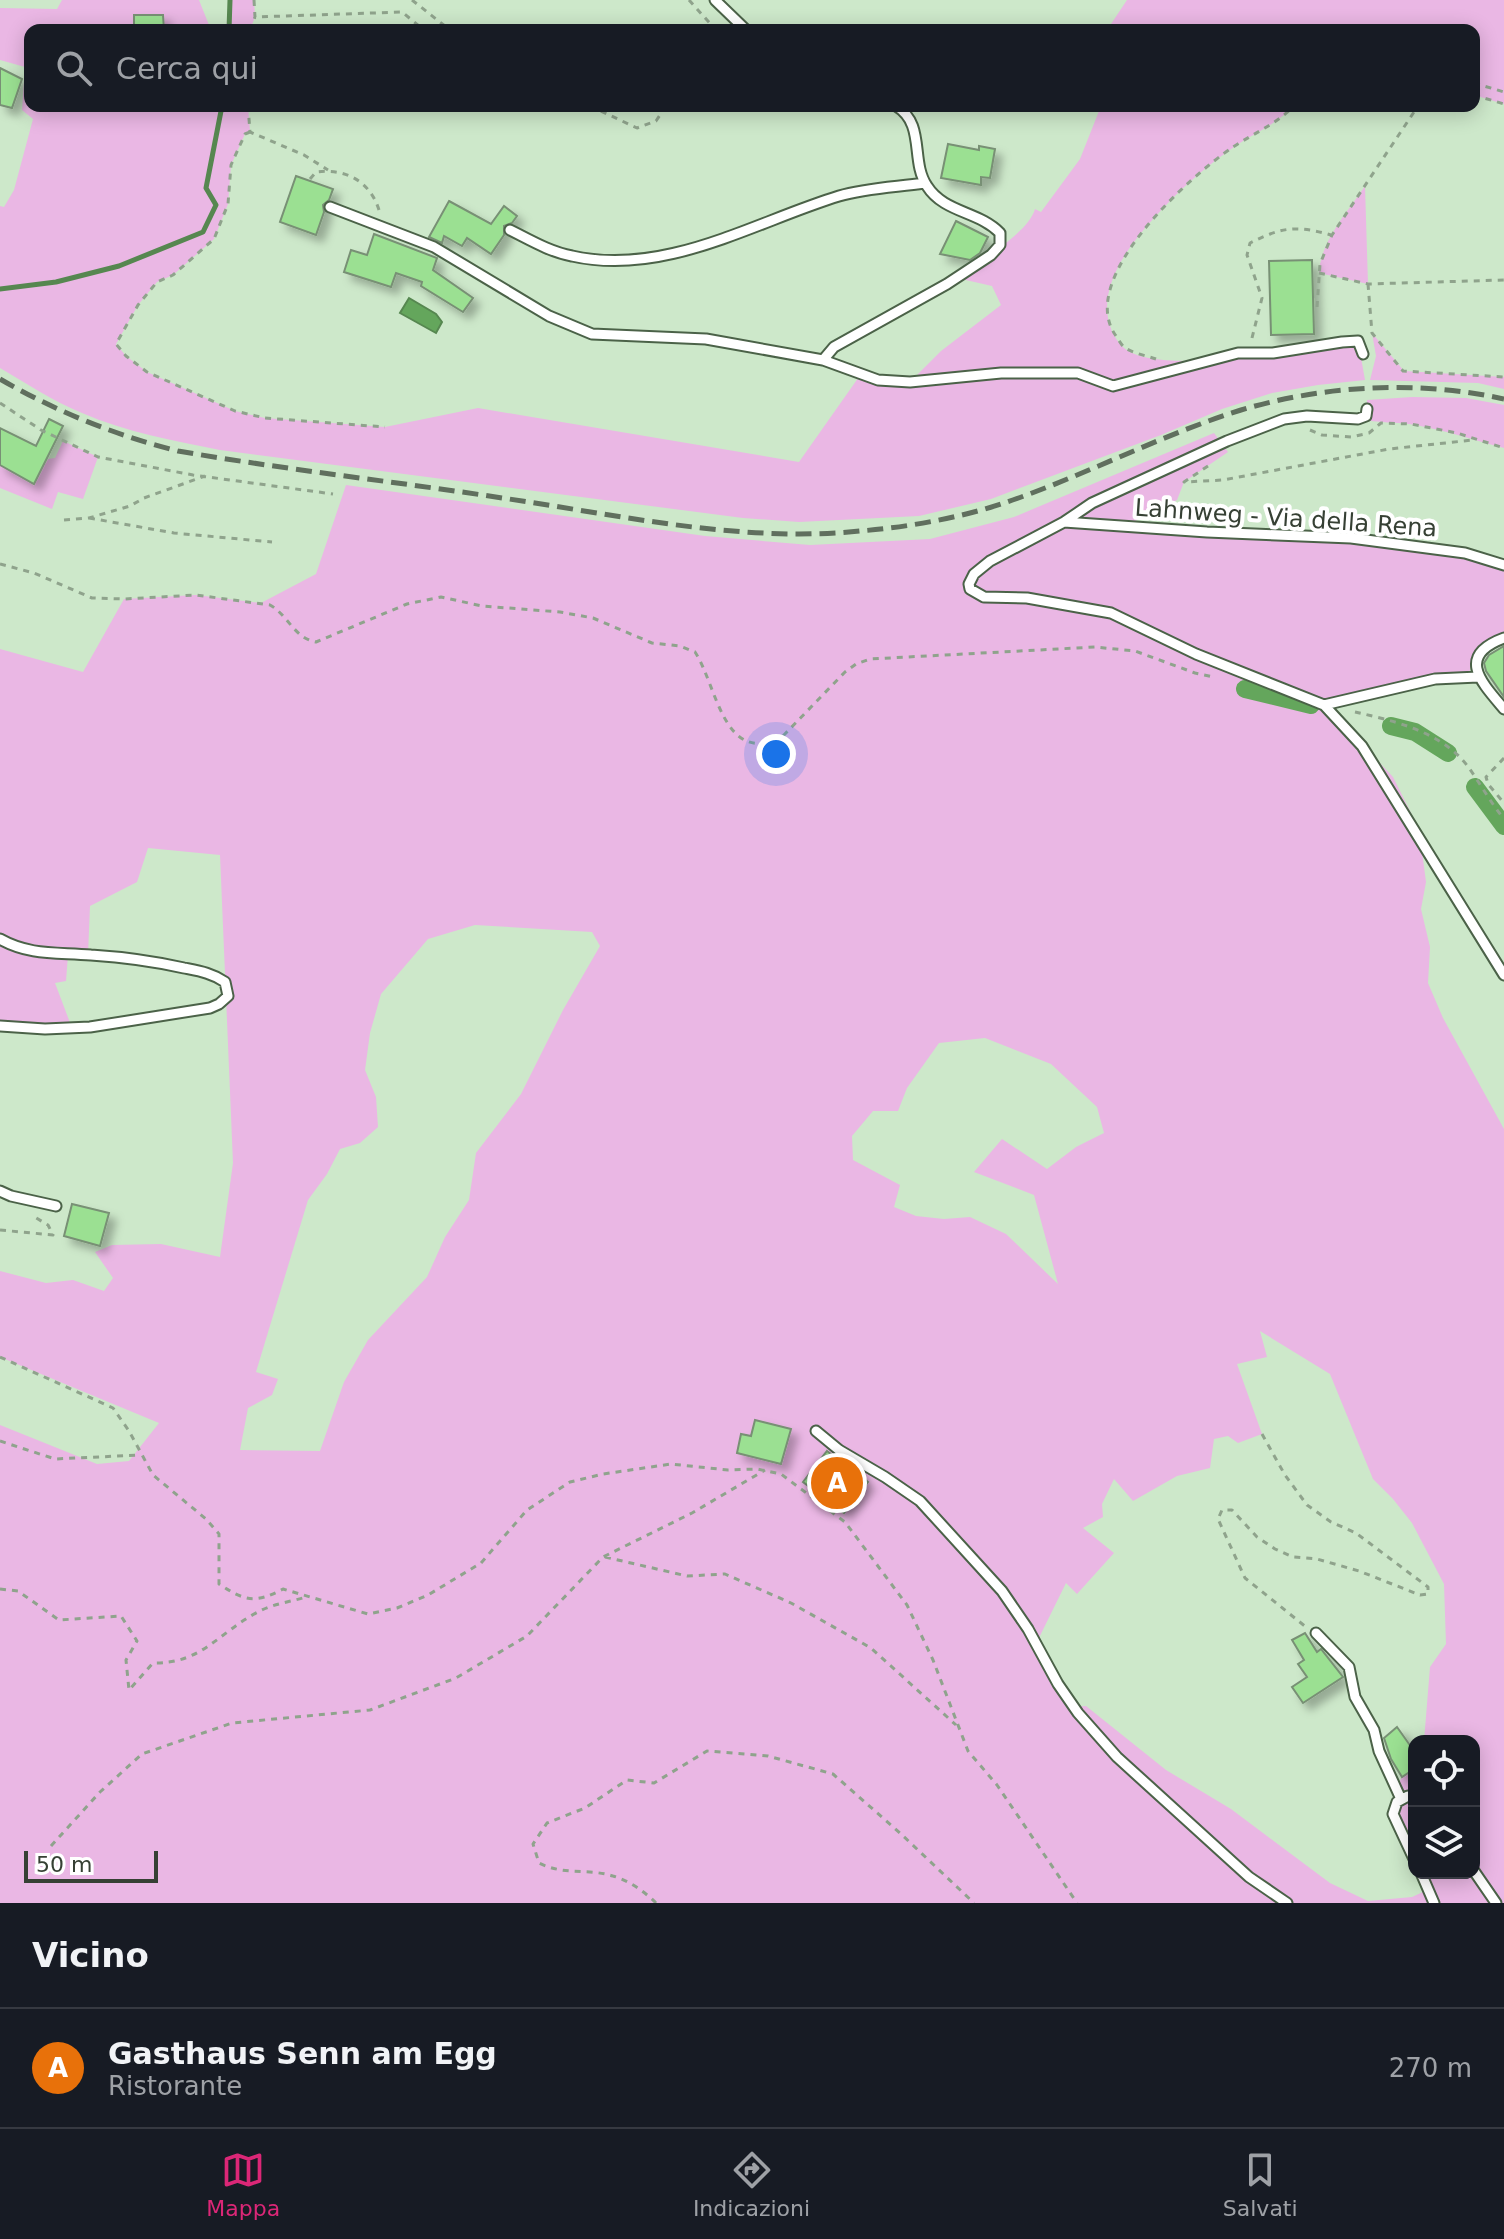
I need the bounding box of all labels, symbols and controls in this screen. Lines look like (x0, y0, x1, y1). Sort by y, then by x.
search box (24, 24, 1480, 112)
icon: search (52, 46, 96, 90)
text: Cerca qui (116, 51, 258, 86)
street label: Lahnweg - Via della Rena (1134, 493, 1438, 543)
your location (756, 734, 796, 774)
pin: A (811, 1453, 863, 1513)
map controls (1408, 1735, 1480, 1879)
button: locate (1408, 1735, 1480, 1807)
button: layers (1408, 1807, 1480, 1879)
scale bar (24, 1847, 158, 1883)
text: 50 m (36, 1852, 92, 1877)
text: Vicino (32, 1935, 149, 1975)
text: Gasthaus Senn am Egg (108, 2036, 497, 2071)
text: A (48, 2053, 68, 2083)
text: 270 m (1389, 2053, 1472, 2083)
text: Ristorante (108, 2071, 242, 2101)
tab: Mappa (206, 2148, 280, 2221)
tab: Indicazioni (693, 2148, 810, 2221)
tab: Salvati (1223, 2148, 1298, 2221)

